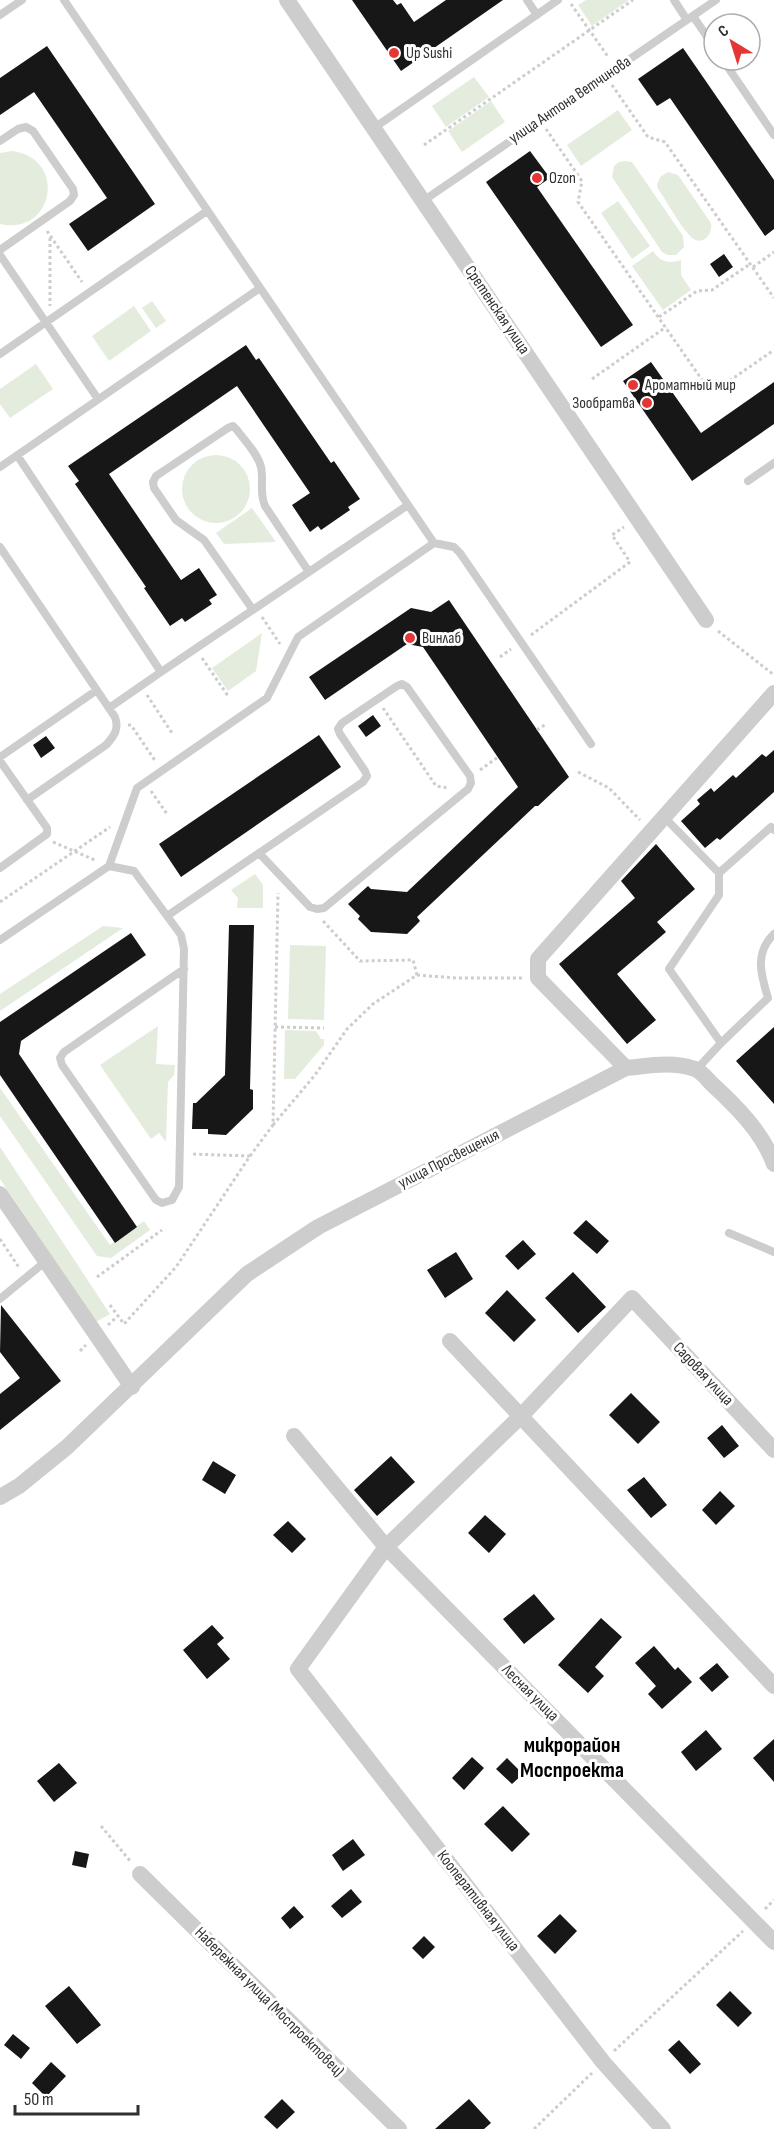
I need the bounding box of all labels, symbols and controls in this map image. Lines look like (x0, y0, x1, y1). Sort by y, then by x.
north arrow (702, 12, 762, 72)
text: С (715, 21, 733, 41)
place label: Up Sushi (406, 44, 452, 63)
marker: Up Sushi (387, 46, 401, 60)
street label: улица Антона Ветчинова (505, 52, 635, 148)
place label: Ozon (549, 169, 576, 188)
marker: Ozon (530, 171, 544, 185)
street label: Сретенская улица (460, 262, 534, 358)
place label: Ароматный мир (644, 376, 736, 395)
marker: Ароматный мир (626, 378, 640, 392)
place label: Зообратва (572, 394, 635, 413)
marker: Зообратва (640, 396, 654, 410)
place label: Винлаб (422, 629, 461, 648)
marker: Винлаб (403, 631, 417, 645)
street label: улица Просвещения (395, 1125, 503, 1193)
street label: Садовая улица (669, 1338, 737, 1410)
street label: Лесная улица (497, 1660, 562, 1725)
district label: микрорайон Моспроекта (520, 1732, 624, 1784)
street label: Кооперативная улица (433, 1847, 523, 1955)
street label: Набережная улица (Моспроектовец) (190, 1923, 348, 2081)
scale bar (15, 2078, 138, 2116)
text: 50 m (24, 2089, 54, 2110)

